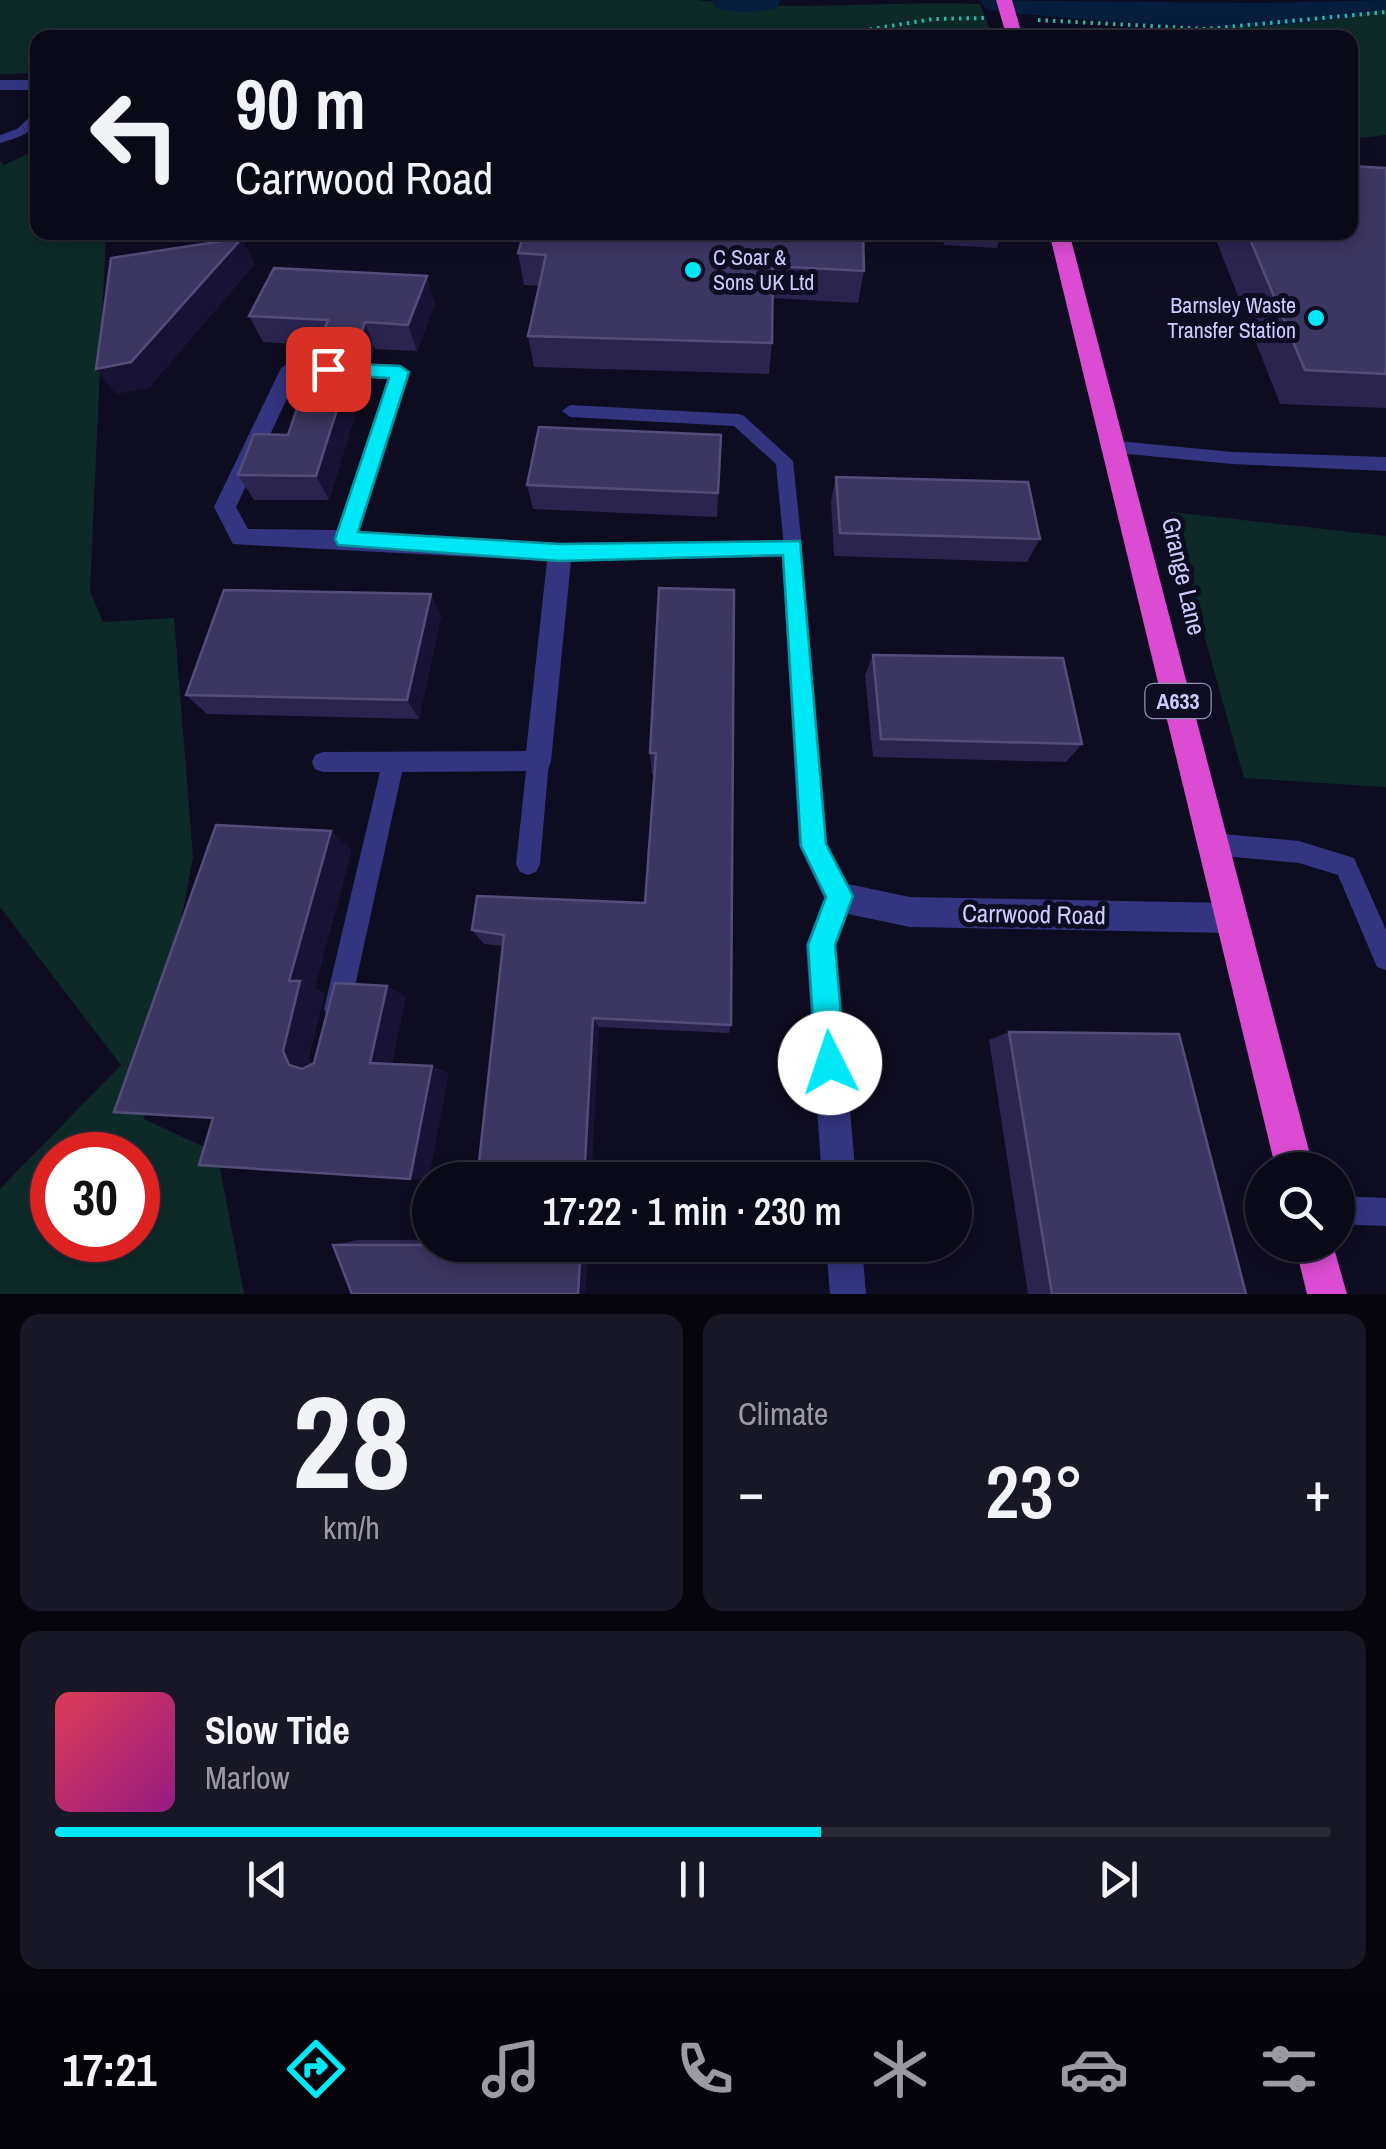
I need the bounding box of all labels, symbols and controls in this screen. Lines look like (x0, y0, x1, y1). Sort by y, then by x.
text: 90 m (235, 57, 366, 151)
icon: left (70, 70, 200, 200)
text: Carrwood Road (235, 147, 493, 208)
place label: C Soar & Sons UK Ltd (713, 242, 814, 297)
marker: C Soar & Sons UK Ltd (682, 259, 704, 281)
place label: Barnsley Waste Transfer Station (1167, 290, 1296, 345)
marker: Barnsley Waste Transfer Station (1305, 307, 1327, 329)
pin (286, 327, 371, 412)
icon: arrive (301, 342, 356, 397)
street label: Grange Lane (1154, 514, 1214, 638)
road number: A633 (1146, 684, 1210, 718)
street label: Carrwood Road (962, 896, 1106, 932)
position arrow (778, 1011, 882, 1115)
speed limit sign: 30 (30, 1132, 160, 1262)
map controls (1245, 1152, 1355, 1262)
button: search (1245, 1152, 1355, 1262)
text: 17:22 · 1 min · 230 m (542, 1186, 842, 1237)
text: 28 (292, 1353, 411, 1529)
text: Climate (738, 1392, 828, 1435)
text: 23° (985, 1440, 1084, 1541)
text: − (738, 1454, 764, 1528)
text: + (1305, 1454, 1331, 1528)
text: km/h (323, 1506, 380, 1549)
text: Slow Tide (205, 1705, 350, 1756)
text: Marlow (205, 1756, 290, 1799)
icon: previous (240, 1852, 295, 1907)
icon: pause (665, 1852, 720, 1907)
icon: next (1091, 1852, 1146, 1907)
icon: directions (281, 2034, 351, 2104)
icon: music (476, 2034, 546, 2104)
icon: phone (670, 2034, 740, 2104)
icon: climate (865, 2034, 935, 2104)
icon: car (1059, 2034, 1129, 2104)
icon: filters (1254, 2034, 1324, 2104)
text: 17:21 (62, 2039, 157, 2100)

